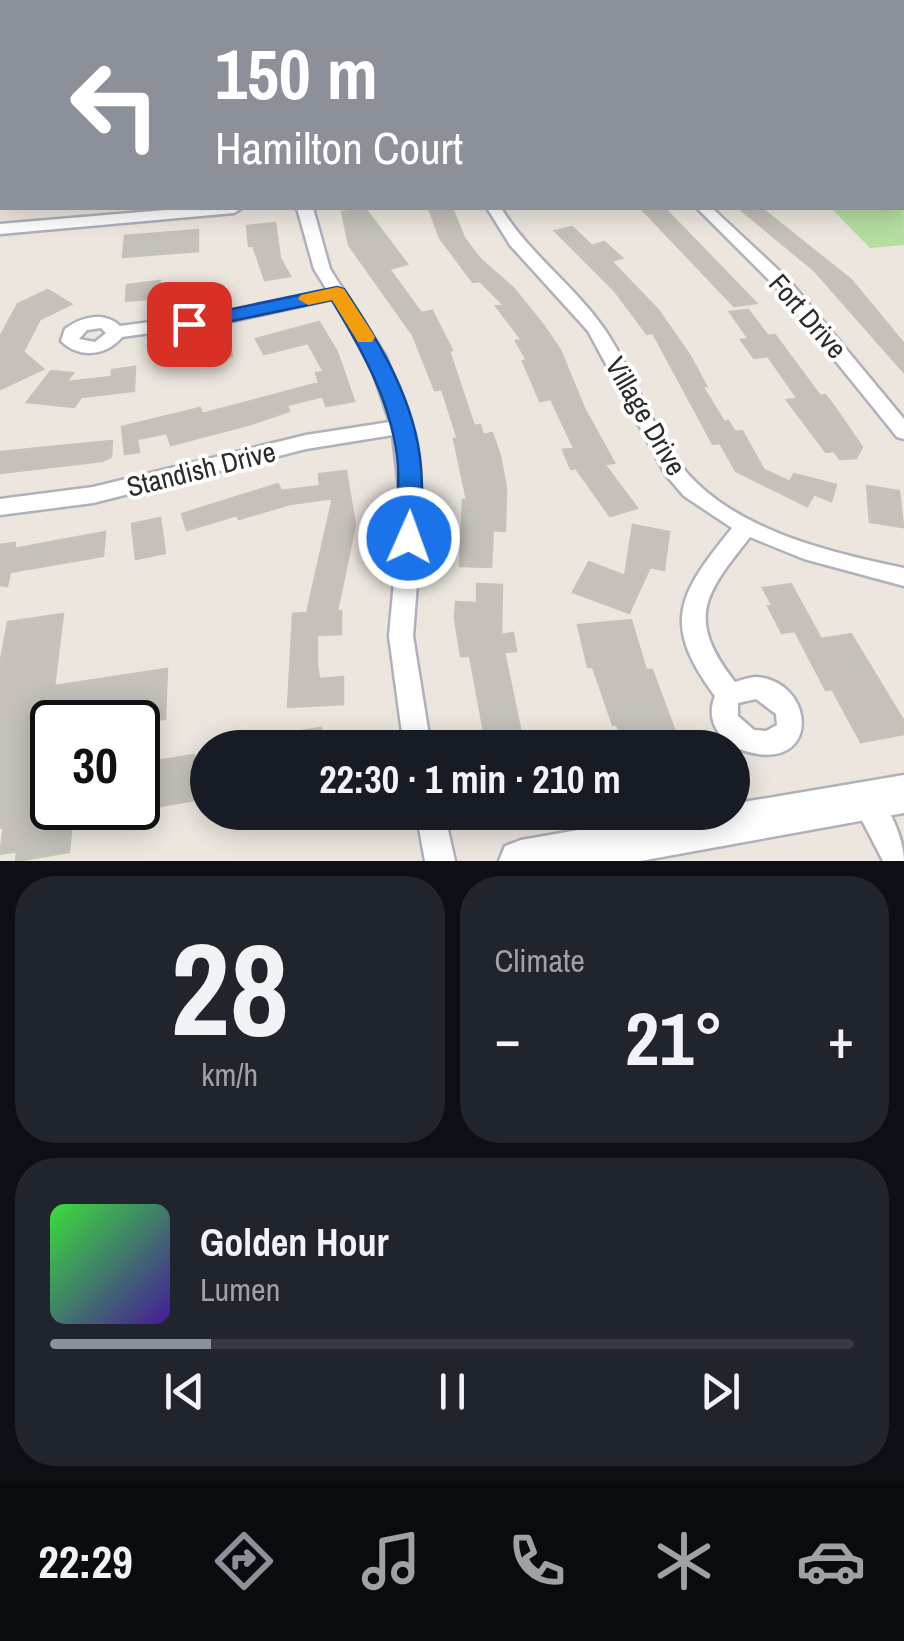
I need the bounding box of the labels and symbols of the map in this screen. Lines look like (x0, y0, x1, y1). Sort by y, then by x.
street label: Fort Drive (761, 265, 855, 367)
pin (147, 282, 232, 367)
street label: Village Drive (597, 350, 695, 482)
street label: Standish Drive (123, 432, 279, 506)
position arrow (357, 486, 461, 590)
speed limit sign: 30 (30, 700, 160, 830)

